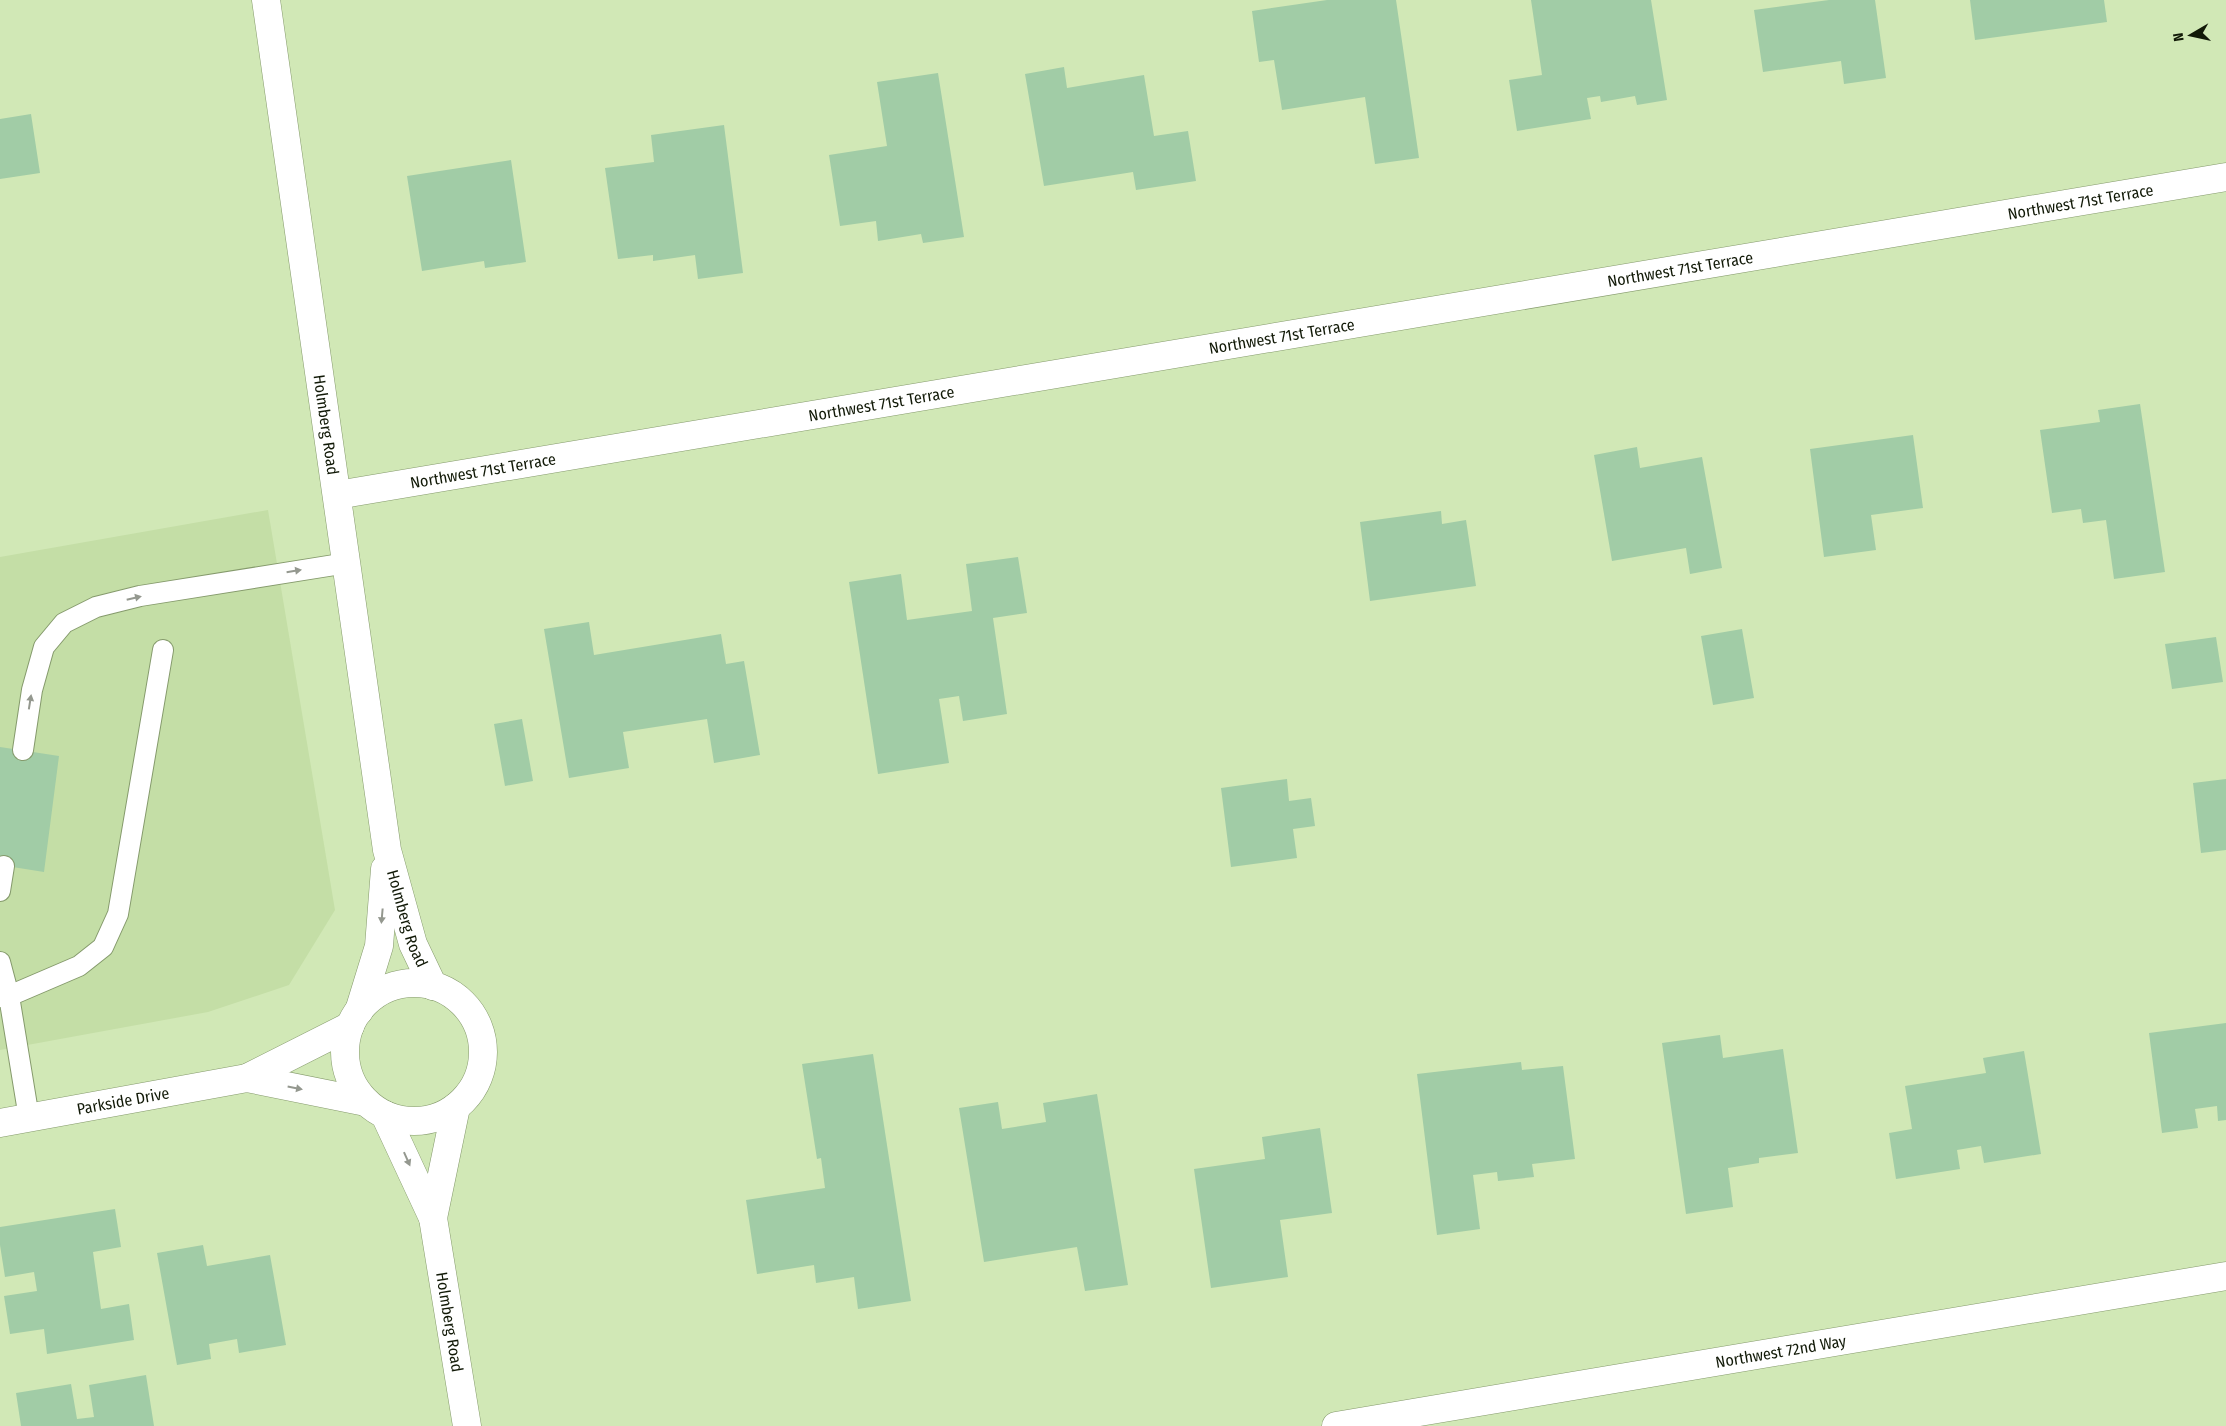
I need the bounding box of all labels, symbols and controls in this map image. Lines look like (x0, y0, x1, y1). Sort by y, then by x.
north arrow (2166, 10, 2216, 60)
text: N (2170, 31, 2188, 42)
street label: Northwest 71st Terrace (2006, 180, 2155, 224)
street label: Northwest 71st Terrace (1606, 248, 1755, 291)
street label: Northwest 71st Terrace (1208, 315, 1356, 358)
street label: Holmberg Road (309, 373, 342, 476)
street label: Northwest 71st Terrace (807, 382, 956, 425)
street label: Northwest 71st Terrace (409, 449, 557, 493)
one-way arrow (287, 567, 303, 575)
one-way arrow (126, 594, 141, 602)
one-way arrow (26, 693, 34, 709)
street label: Holmberg Road (383, 868, 432, 970)
one-way arrow (377, 908, 385, 924)
street label: Parkside Drive (75, 1083, 171, 1119)
one-way arrow (287, 1084, 302, 1092)
one-way arrow (403, 1152, 411, 1166)
street label: Holmberg Road (432, 1271, 467, 1373)
street label: Northwest 72nd Way (1714, 1331, 1848, 1372)

